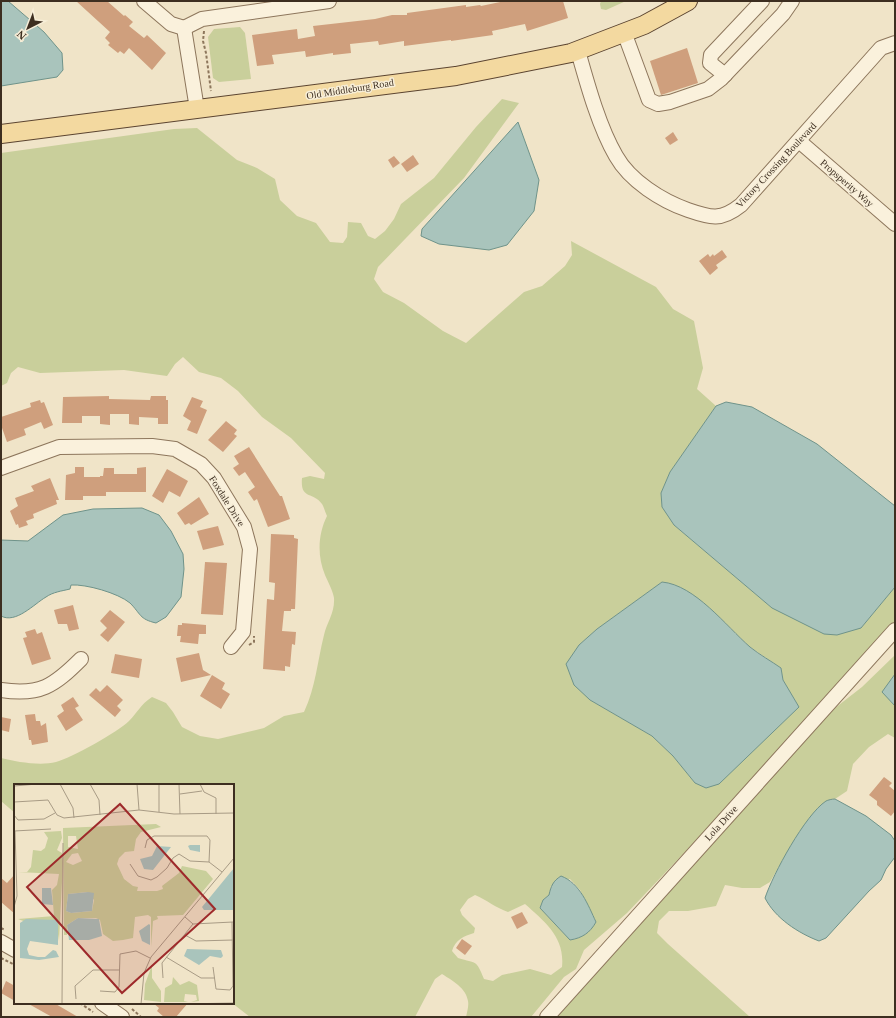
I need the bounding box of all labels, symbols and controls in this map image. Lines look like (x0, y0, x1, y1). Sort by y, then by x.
north arrow (8, 8, 48, 48)
text: N (14, 28, 28, 43)
street label: Old Middleburg Road (306, 77, 394, 101)
street label: Victory Crossing Boulevard (734, 120, 818, 210)
street label: Propsperity Way (818, 157, 876, 209)
street label: Foxdale Drive (207, 474, 247, 529)
inset map (14, 784, 234, 1004)
street label: Lola Drive (702, 803, 740, 843)

